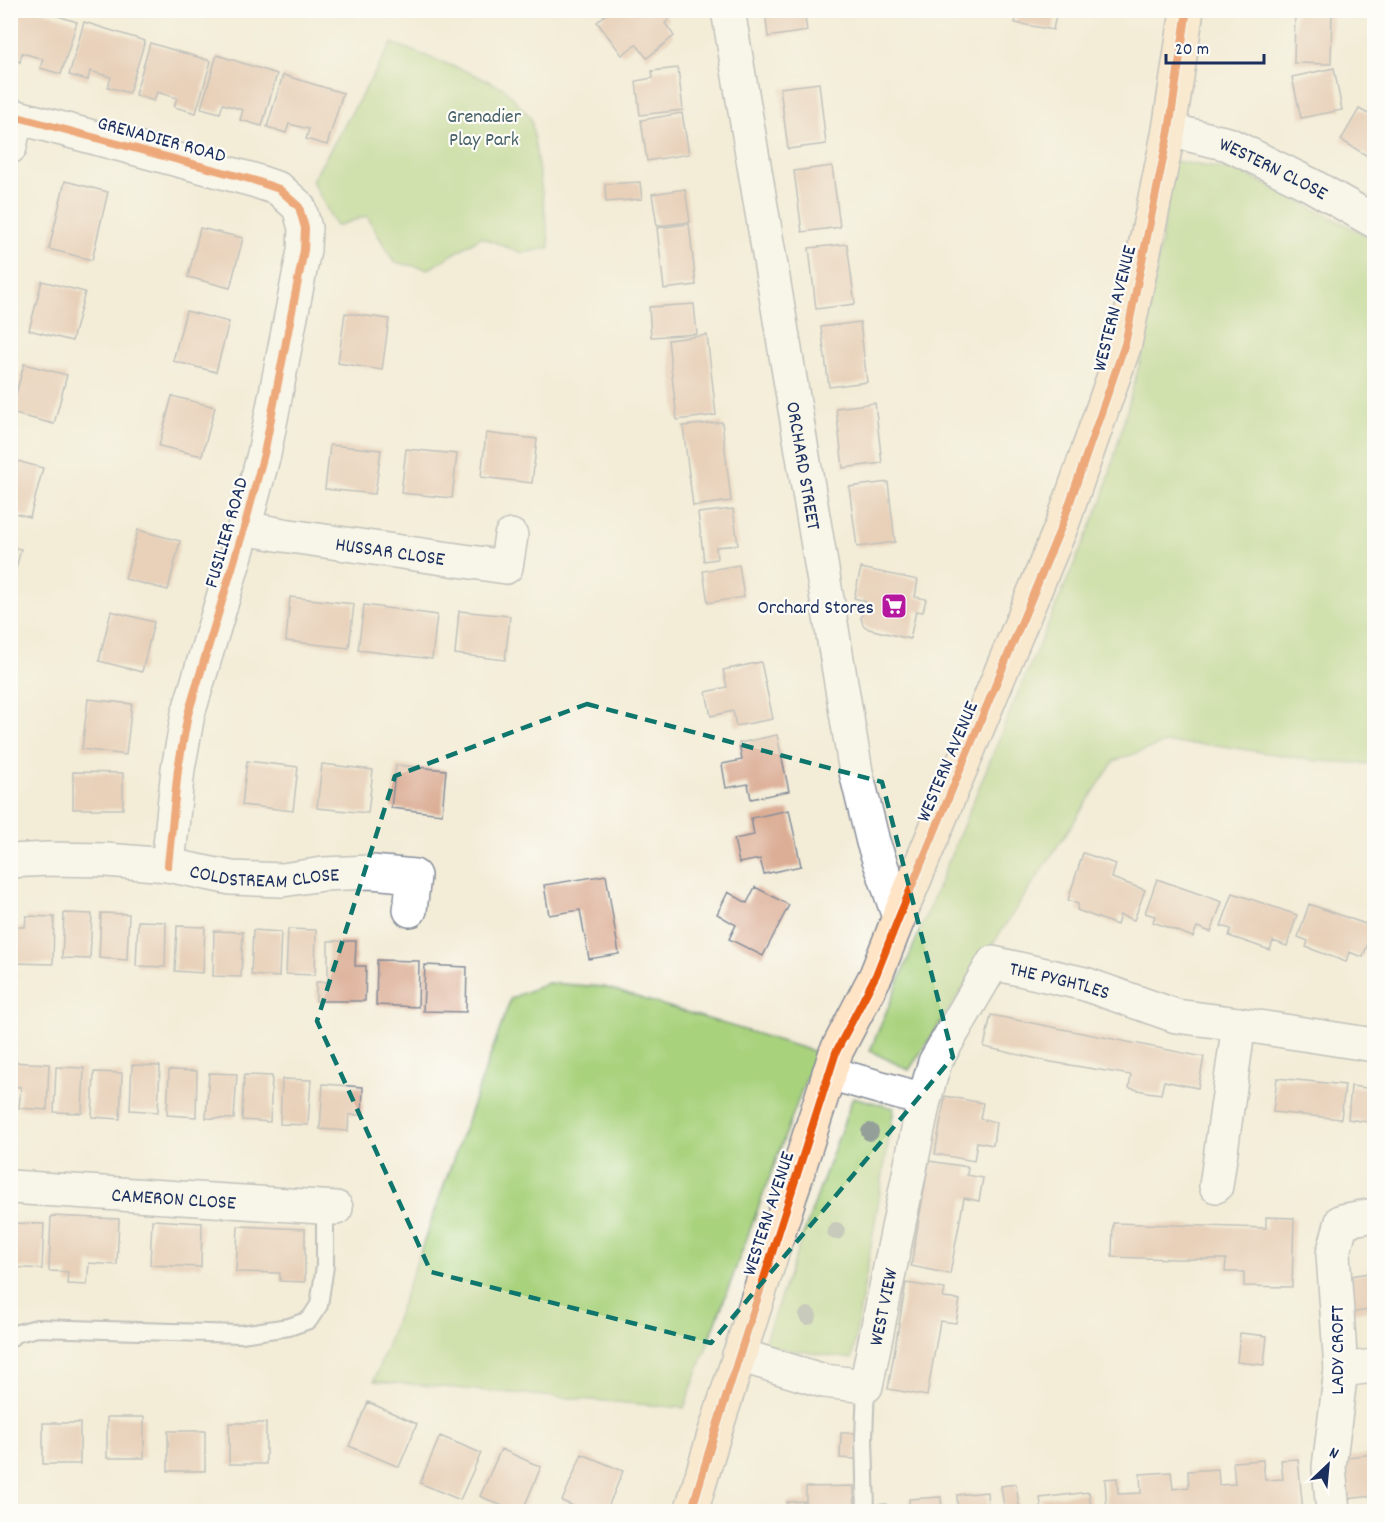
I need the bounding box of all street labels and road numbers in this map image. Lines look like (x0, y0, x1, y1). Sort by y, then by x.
street label: GRENADIER ROAD (94, 110, 229, 172)
street label: WESTERN CLOSE (1217, 132, 1332, 209)
street label: WESTERN AVENUE (1087, 243, 1145, 375)
street label: ORCHARD STREET (777, 400, 826, 532)
street label: FUSILIER ROAD (199, 474, 257, 591)
street label: HUSSAR CLOSE (333, 532, 446, 575)
street label: WESTERN AVENUE (911, 697, 987, 827)
street label: COLDSTREAM CLOSE (187, 859, 340, 897)
street label: THE PYGHTLES (1006, 956, 1113, 1009)
street label: WESTERN AVENUE (737, 1148, 803, 1280)
street label: CAMERON CLOSE (110, 1183, 237, 1219)
street label: WEST VIEW (863, 1266, 907, 1349)
street label: LADY CROFT (1325, 1305, 1353, 1395)

